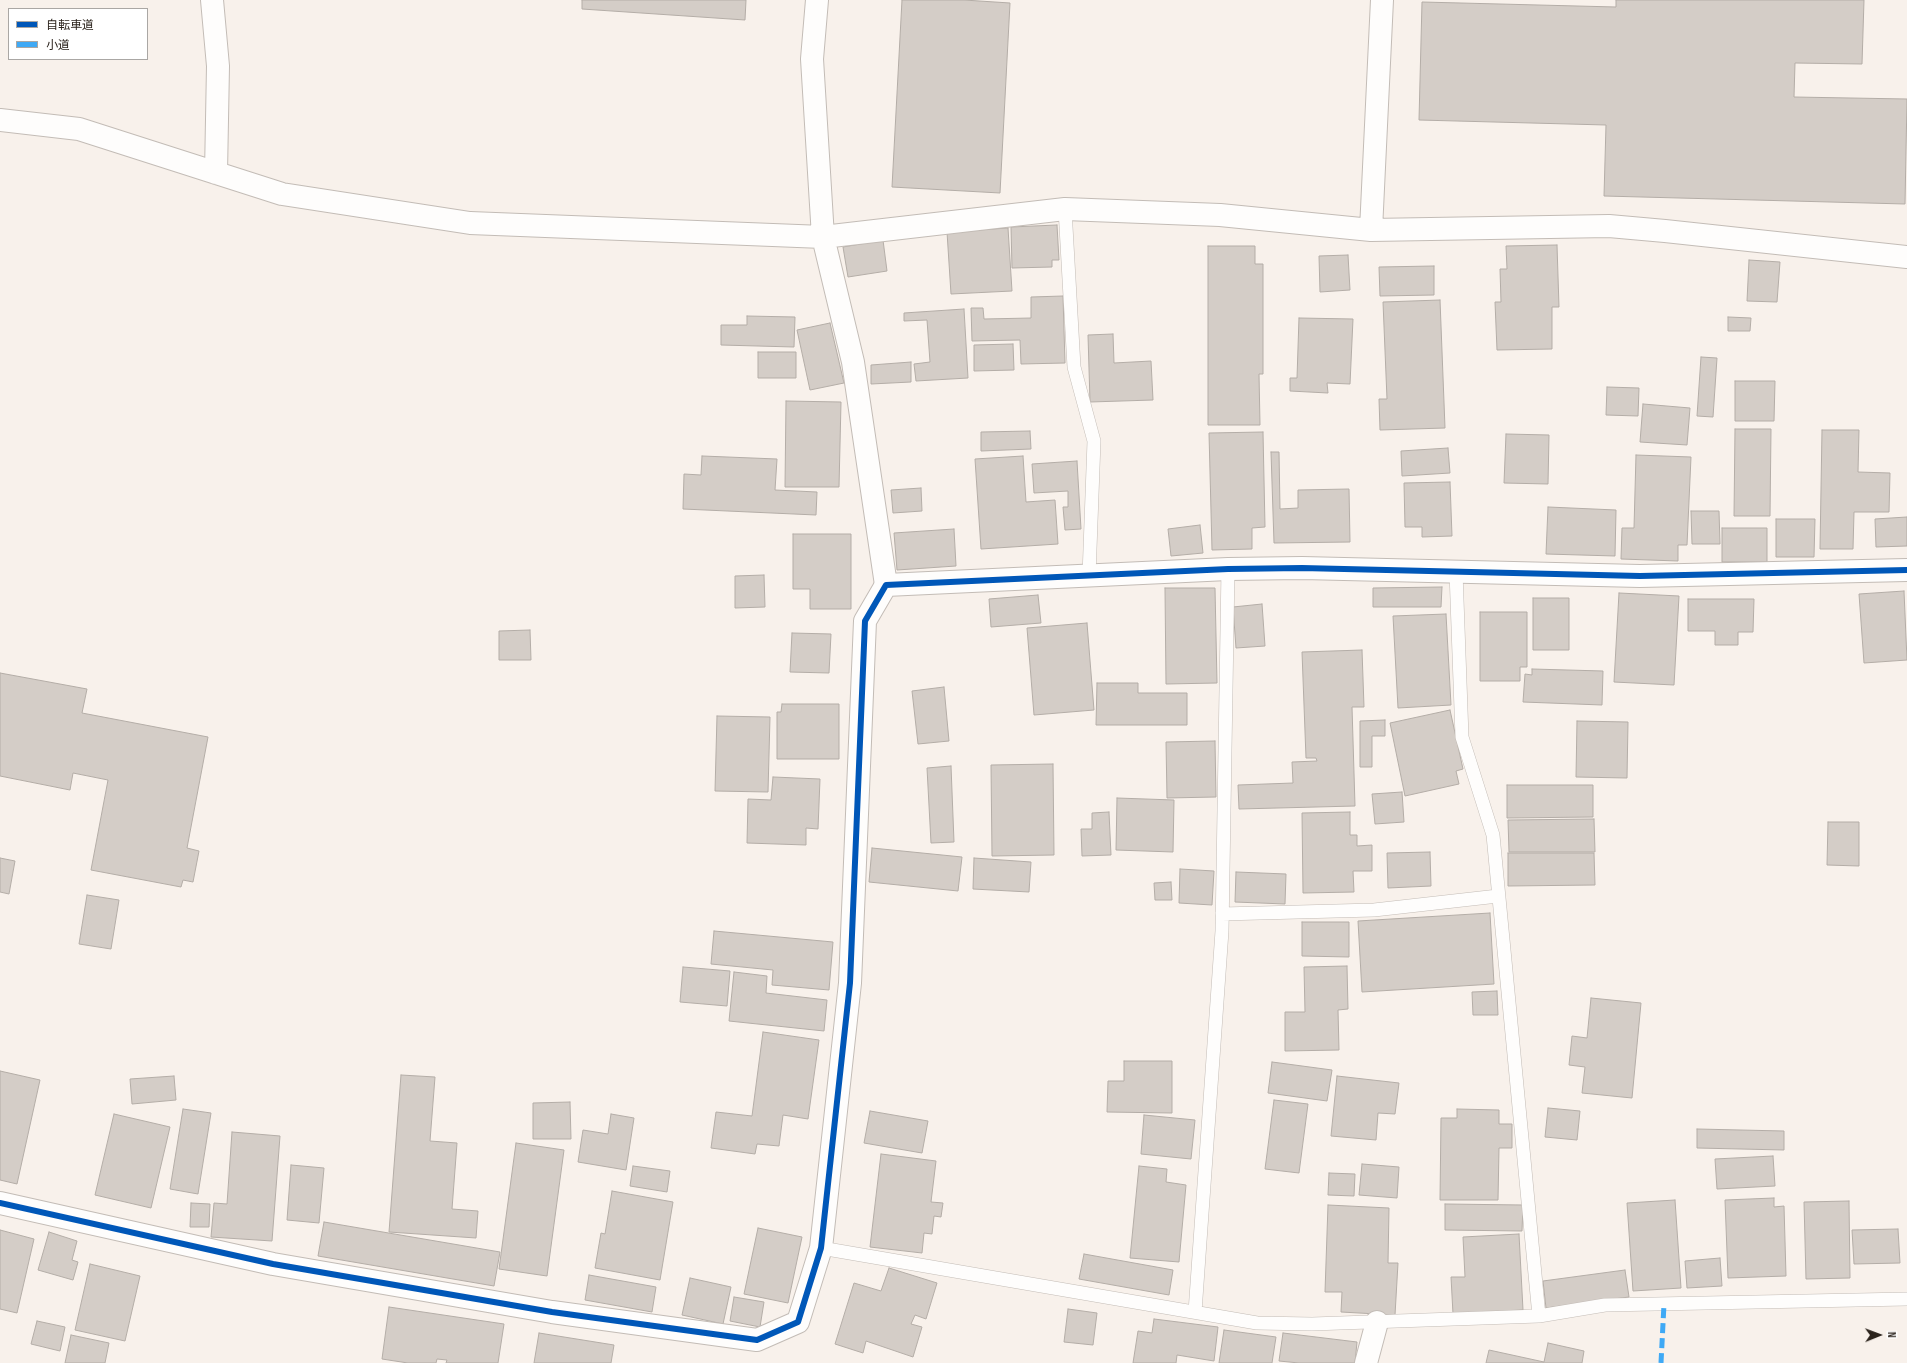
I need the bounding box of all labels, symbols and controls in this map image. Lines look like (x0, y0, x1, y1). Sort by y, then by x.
legend (8, 8, 148, 60)
text: 自転車道 (46, 18, 94, 33)
text: 小道 (46, 38, 70, 53)
north arrow (1859, 1315, 1899, 1355)
text: N (1885, 1332, 1898, 1338)

